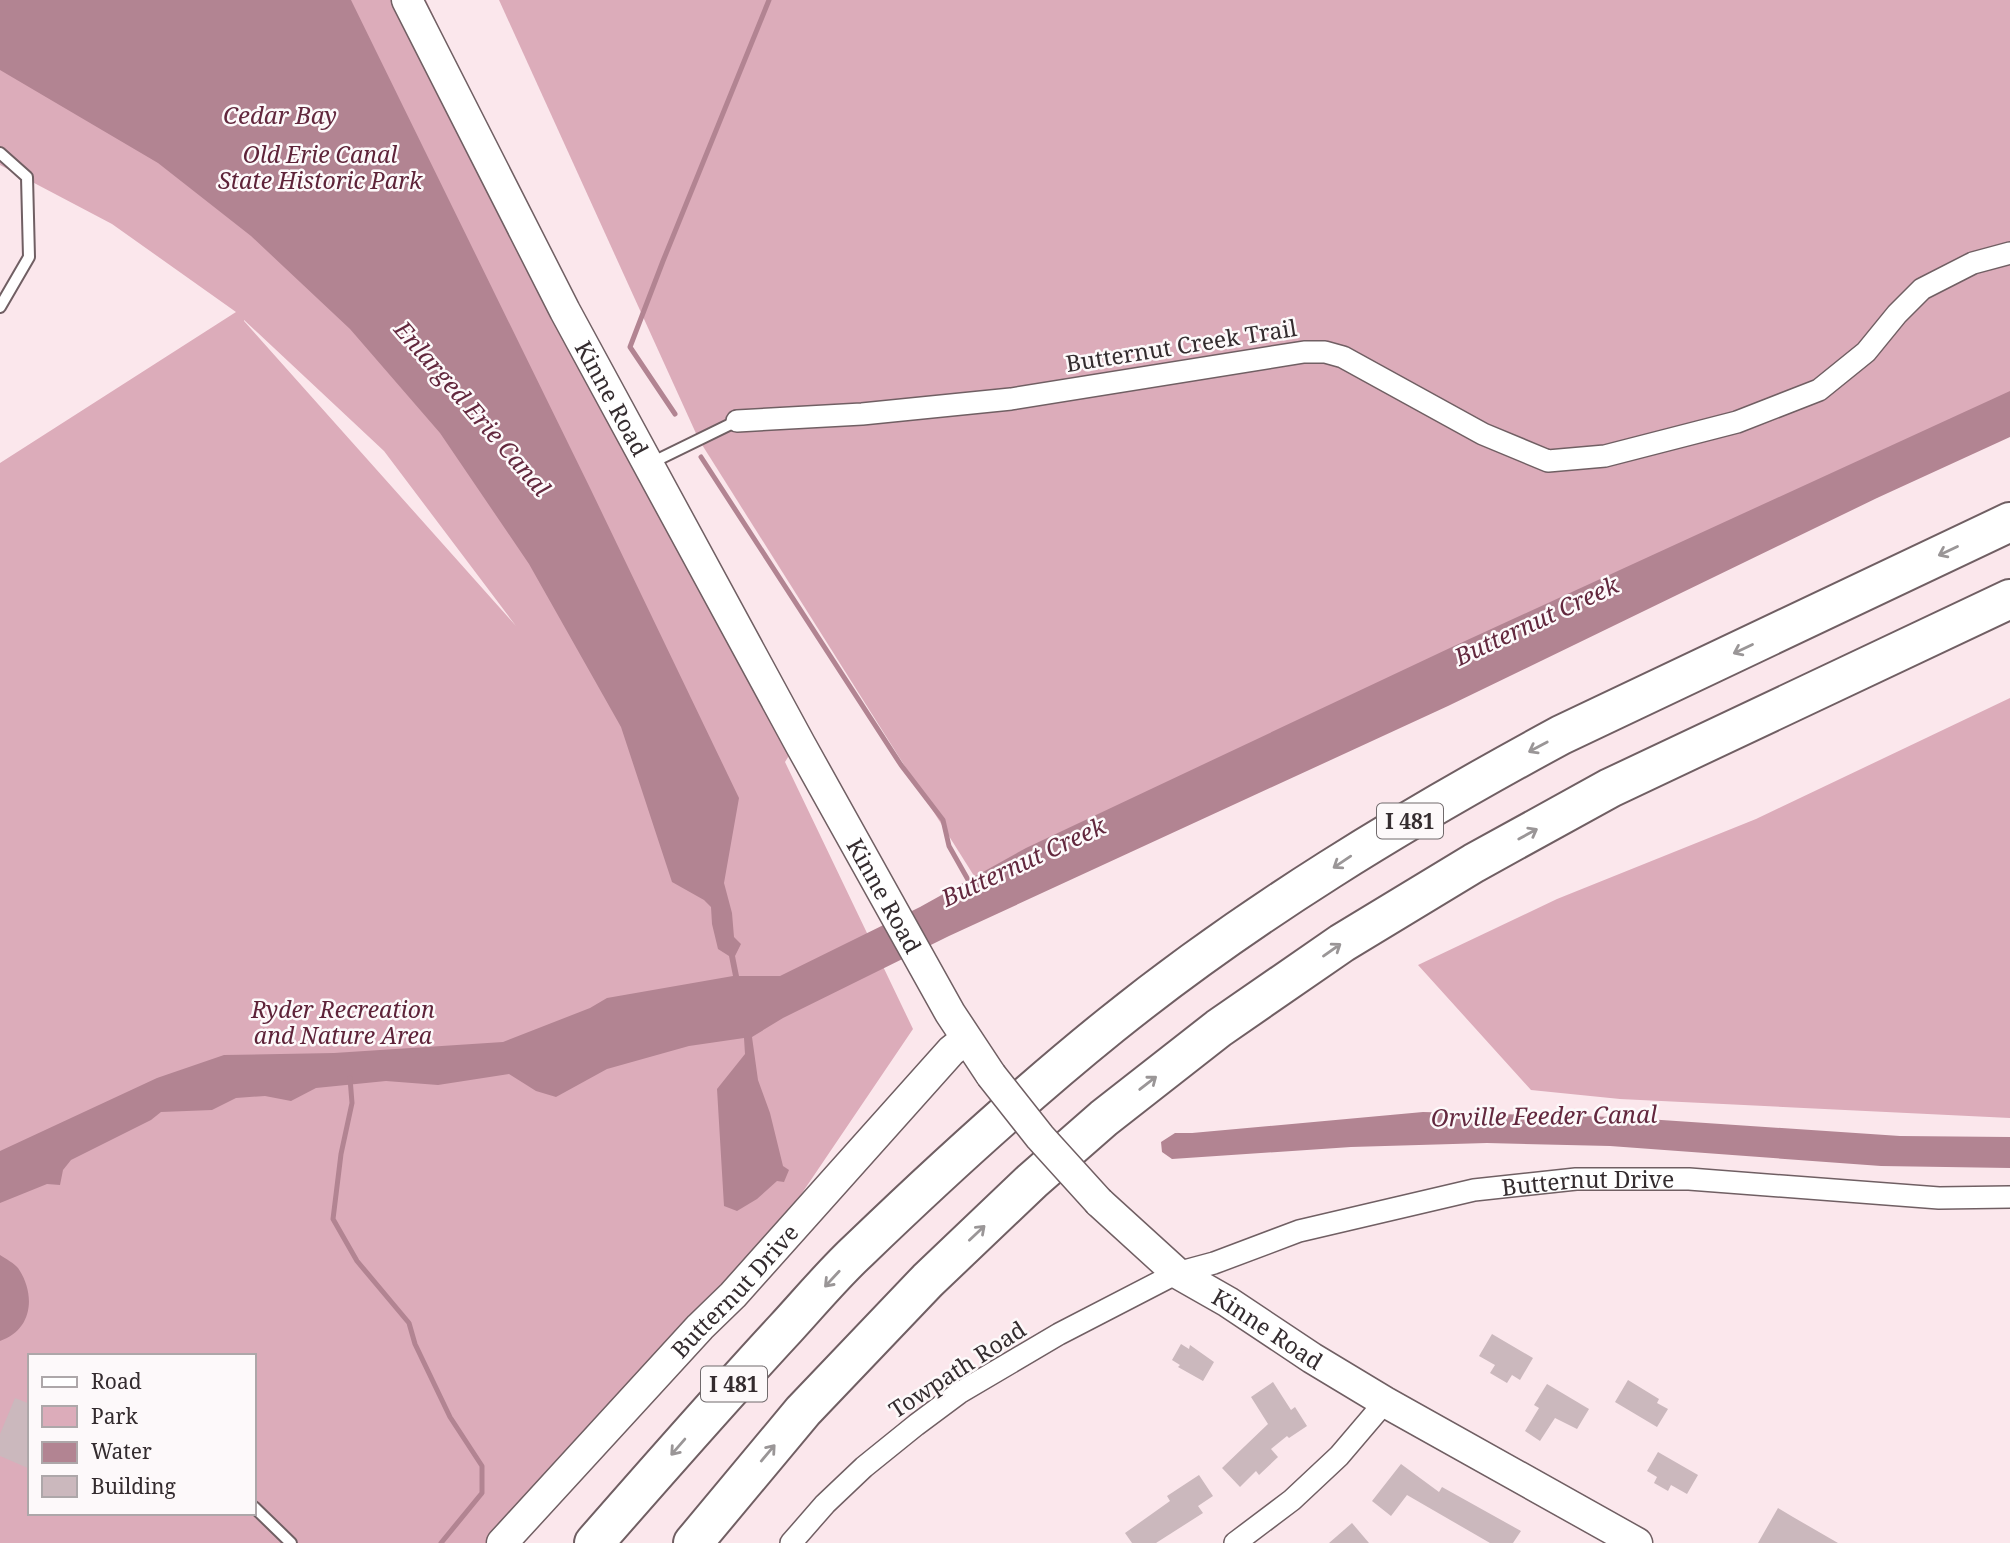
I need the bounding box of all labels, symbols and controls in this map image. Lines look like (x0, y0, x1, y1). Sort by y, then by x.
water label: Cedar Bay (223, 98, 337, 131)
park label: Old Erie Canal State Historic Park (218, 138, 423, 196)
street label: Butternut Creek Trail (1063, 311, 1299, 379)
water label: Enlarged Erie Canal (387, 312, 559, 503)
street label: Kinne Road (568, 335, 657, 462)
one-way arrow (1938, 545, 1959, 558)
water label: Butternut Creek (1448, 567, 1625, 673)
one-way arrow (1733, 642, 1754, 656)
one-way arrow (1528, 741, 1549, 755)
road number: I 481 (1377, 804, 1443, 838)
water label: Butternut Creek (935, 808, 1112, 914)
one-way arrow (1517, 826, 1537, 840)
street label: Kinne Road (840, 832, 929, 959)
one-way arrow (1332, 855, 1352, 869)
one-way arrow (1322, 943, 1341, 957)
park label: Ryder Recreation and Nature Area (250, 993, 435, 1051)
one-way arrow (1138, 1076, 1157, 1091)
water label: Orville Feeder Canal (1430, 1097, 1658, 1133)
street label: Butternut Drive (1500, 1163, 1674, 1203)
street label: Butternut Drive (663, 1217, 805, 1365)
one-way arrow (968, 1225, 985, 1242)
one-way arrow (823, 1270, 840, 1287)
street label: Kinne Road (1207, 1280, 1329, 1377)
street label: Towpath Road (882, 1313, 1032, 1425)
legend (28, 1354, 256, 1515)
road number: I 481 (701, 1366, 767, 1402)
text: Road (91, 1367, 142, 1395)
text: Park (91, 1402, 138, 1430)
text: Water (91, 1437, 152, 1465)
one-way arrow (670, 1438, 687, 1455)
one-way arrow (760, 1444, 776, 1462)
text: Building (91, 1472, 176, 1500)

